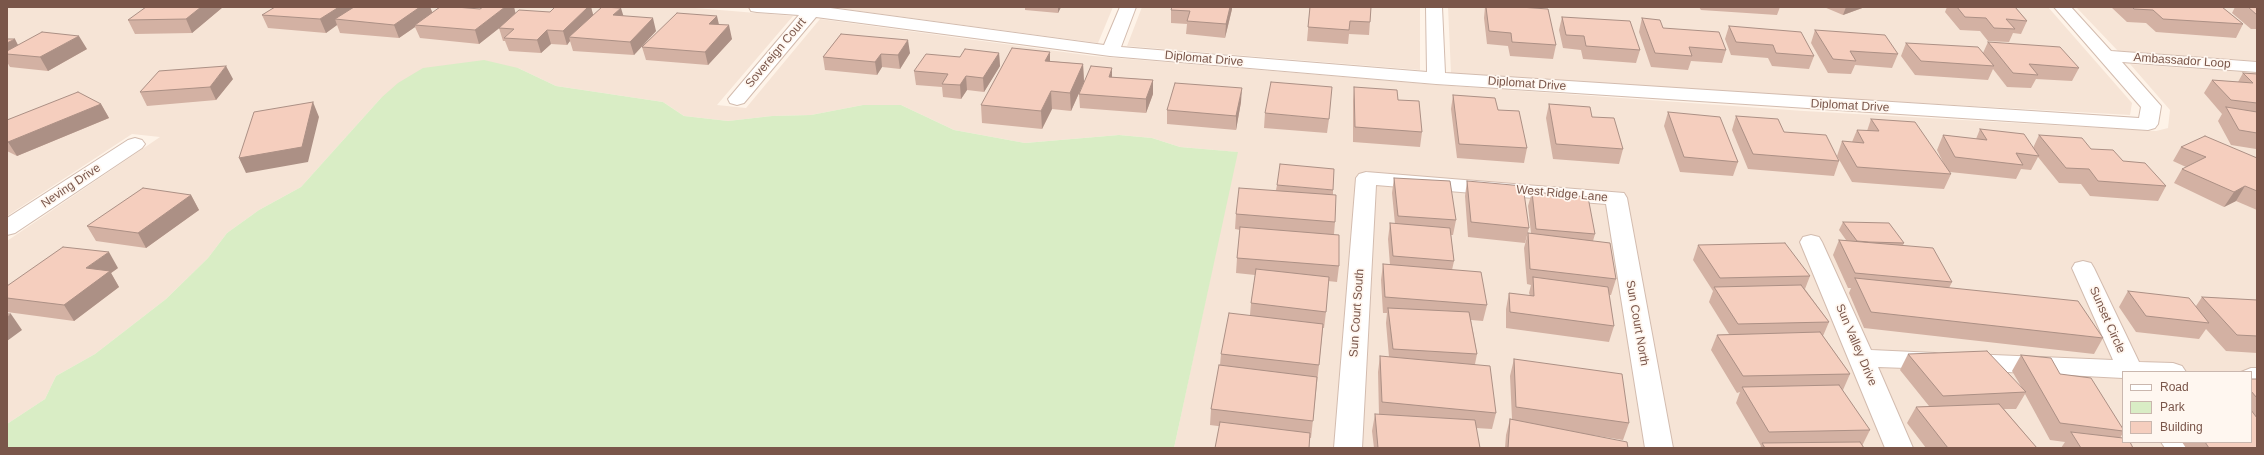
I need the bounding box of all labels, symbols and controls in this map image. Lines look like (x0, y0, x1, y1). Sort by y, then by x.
street label: Sovereign Court (743, 15, 809, 91)
street label: Diplomat Drive (1164, 48, 1244, 70)
street label: Ambassador Loop (2133, 50, 2231, 72)
street label: Diplomat Drive (1487, 74, 1567, 94)
street label: Diplomat Drive (1810, 97, 1890, 115)
street label: Neving Drive (39, 161, 103, 211)
street label: West Ridge Lane (1516, 183, 1608, 205)
street label: Sun Court South (1347, 268, 1367, 358)
street label: Sun Court North (1622, 279, 1652, 367)
street label: Sunset Circle (2086, 284, 2128, 356)
street label: Sun Valley Drive (1832, 302, 1880, 388)
legend (2122, 371, 2252, 443)
text: Road (2160, 380, 2189, 394)
text: Park (2160, 400, 2185, 414)
text: Building (2160, 420, 2203, 434)

